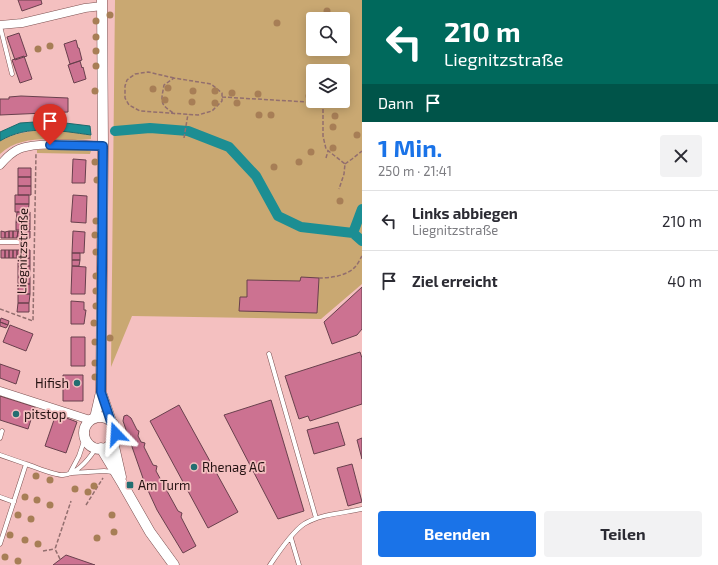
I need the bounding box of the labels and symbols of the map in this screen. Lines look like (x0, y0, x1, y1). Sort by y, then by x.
pin (33, 104, 67, 145)
street label: Liegnitzstraße (13, 208, 31, 294)
place label: Hifish (35, 375, 69, 391)
marker: Hifish (72, 378, 82, 388)
place label: pitstop (24, 406, 66, 422)
marker: pitstop (11, 409, 21, 419)
position arrow (95, 413, 137, 455)
place label: Rhenag AG (202, 459, 265, 475)
marker: Rhenag AG (189, 462, 199, 472)
place label: Am Turm (138, 477, 190, 493)
marker: Am Turm (125, 480, 135, 490)

